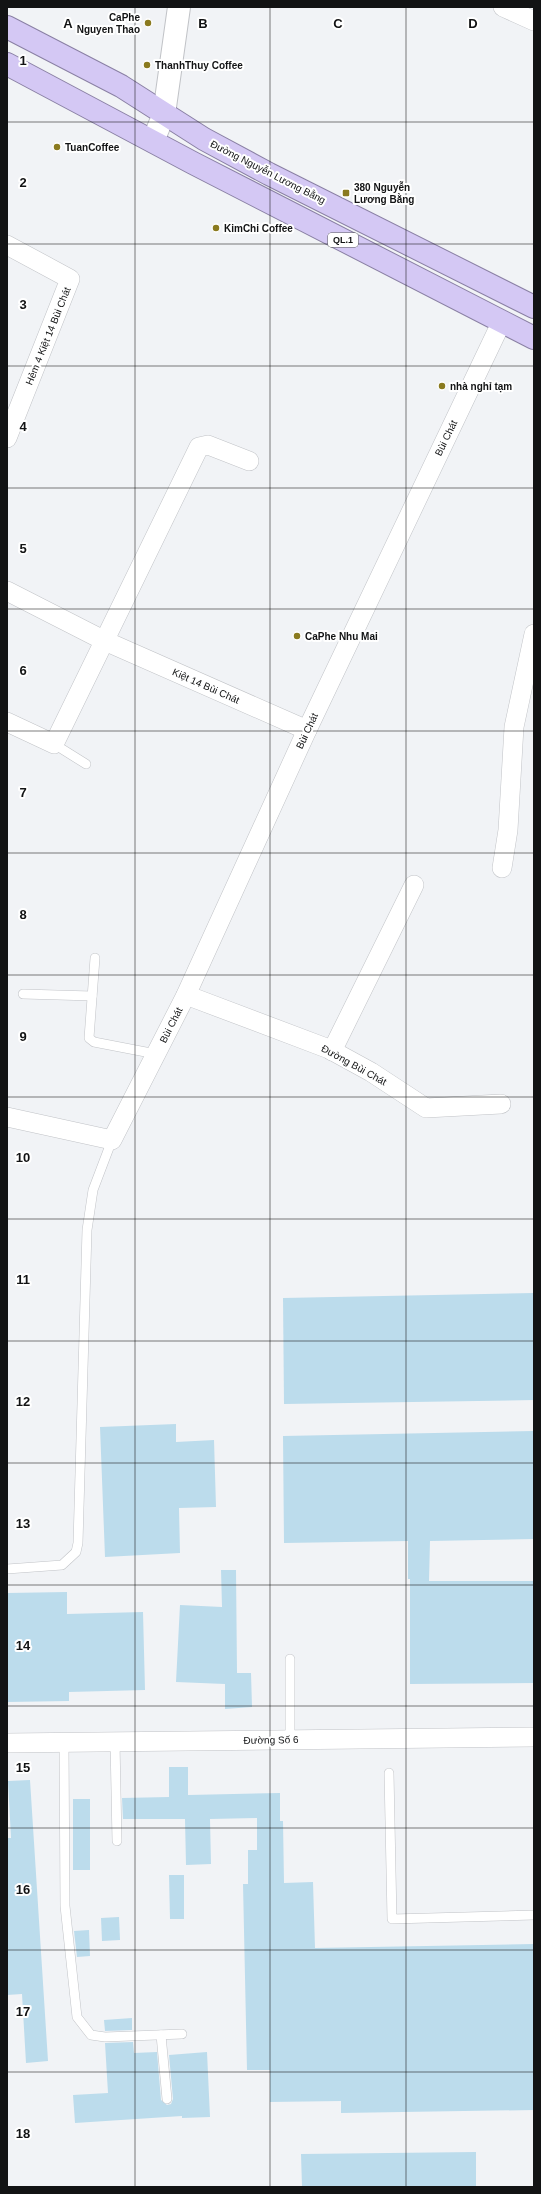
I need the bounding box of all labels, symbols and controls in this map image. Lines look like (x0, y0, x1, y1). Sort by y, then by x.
place label: CaPhe Nguyen Thao (77, 12, 140, 35)
text: A (63, 16, 73, 31)
text: B (198, 16, 208, 31)
text: C (333, 16, 343, 31)
text: D (468, 16, 478, 31)
marker: CaPhe Nguyen Thao (143, 18, 153, 28)
text: 1 (19, 53, 27, 68)
marker: ThanhThuy Coffee (142, 60, 152, 70)
place label: ThanhThuy Coffee (155, 60, 243, 71)
street label: Đường Nguyễn Lương Bằng (209, 137, 328, 206)
marker: TuanCoffee (52, 142, 62, 152)
place label: TuanCoffee (65, 142, 120, 153)
text: 2 (19, 175, 27, 190)
place label: 380 Nguyễn Lương Bằng (354, 181, 414, 205)
marker: 380 Nguyễn Lương Bằng (341, 188, 351, 198)
marker: KimChi Coffee (211, 223, 221, 233)
place label: KimChi Coffee (224, 223, 293, 234)
road number: QL.1 (328, 233, 358, 247)
street label: Hẻm 4 Kiệt 14 Bùi Chát (23, 285, 73, 387)
text: 3 (19, 297, 27, 312)
marker: nhà nghỉ tạm (437, 381, 447, 391)
place label: nhà nghỉ tạm (450, 381, 512, 393)
street label: Bùi Chát (433, 418, 459, 458)
text: 4 (19, 419, 27, 434)
text: 5 (19, 541, 27, 556)
marker: CaPhe Nhu Mai (292, 631, 302, 641)
place label: CaPhe Nhu Mai (305, 631, 378, 642)
text: 6 (19, 663, 27, 678)
street label: Kiệt 14 Bùi Chát (171, 666, 241, 706)
street label: Bùi Chát (294, 711, 320, 751)
text: 7 (19, 785, 27, 800)
text: 8 (19, 907, 27, 922)
street label: Bùi Chát (157, 1005, 185, 1045)
text: 9 (19, 1029, 27, 1044)
street label: Đường Bùi Chát (320, 1043, 389, 1088)
text: 10 (16, 1150, 30, 1165)
text: 11 (16, 1272, 30, 1287)
text: 12 (16, 1394, 30, 1409)
text: 13 (16, 1516, 30, 1531)
text: 14 (16, 1638, 31, 1653)
street label: Đường Số 6 (243, 1734, 299, 1746)
text: 15 (16, 1760, 30, 1775)
text: 16 (16, 1882, 30, 1897)
text: 17 (16, 2004, 30, 2019)
text: 18 (16, 2126, 30, 2141)

